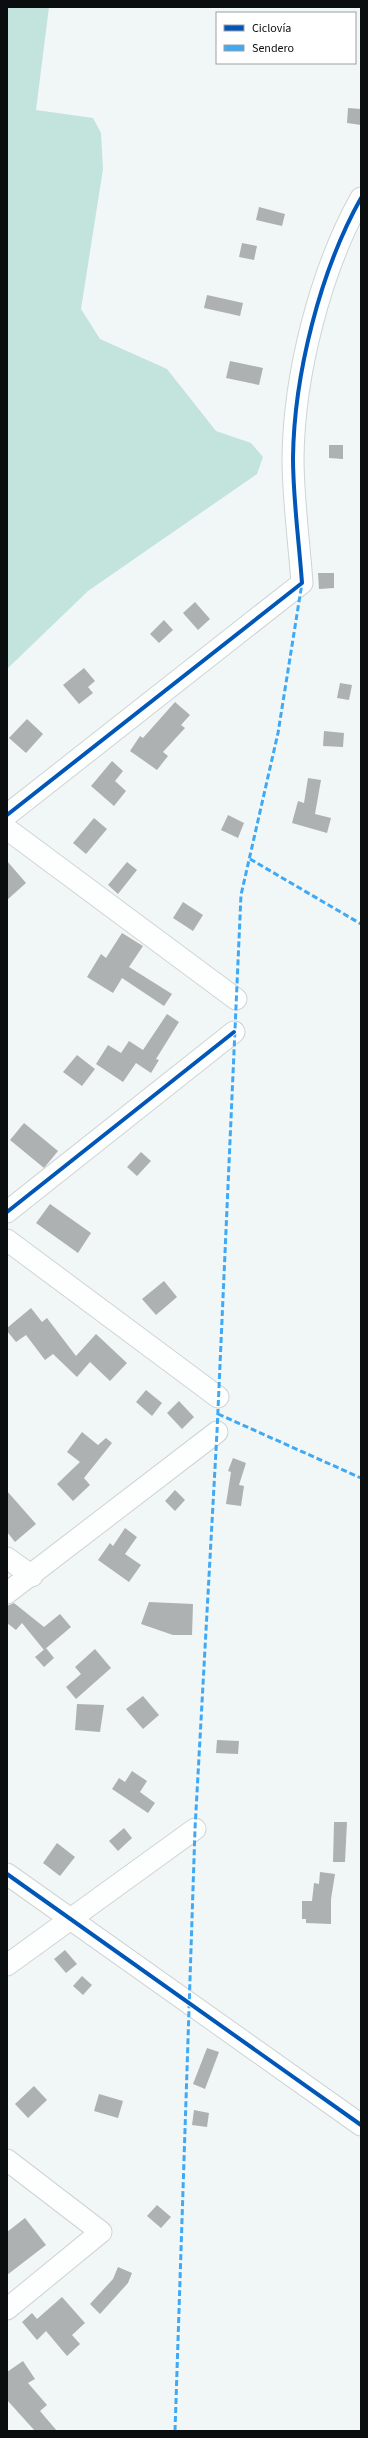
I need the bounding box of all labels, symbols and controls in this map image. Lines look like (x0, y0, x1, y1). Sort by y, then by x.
legend (216, 12, 356, 64)
text: Ciclovía (252, 20, 291, 37)
text: Sendero (252, 40, 294, 57)

